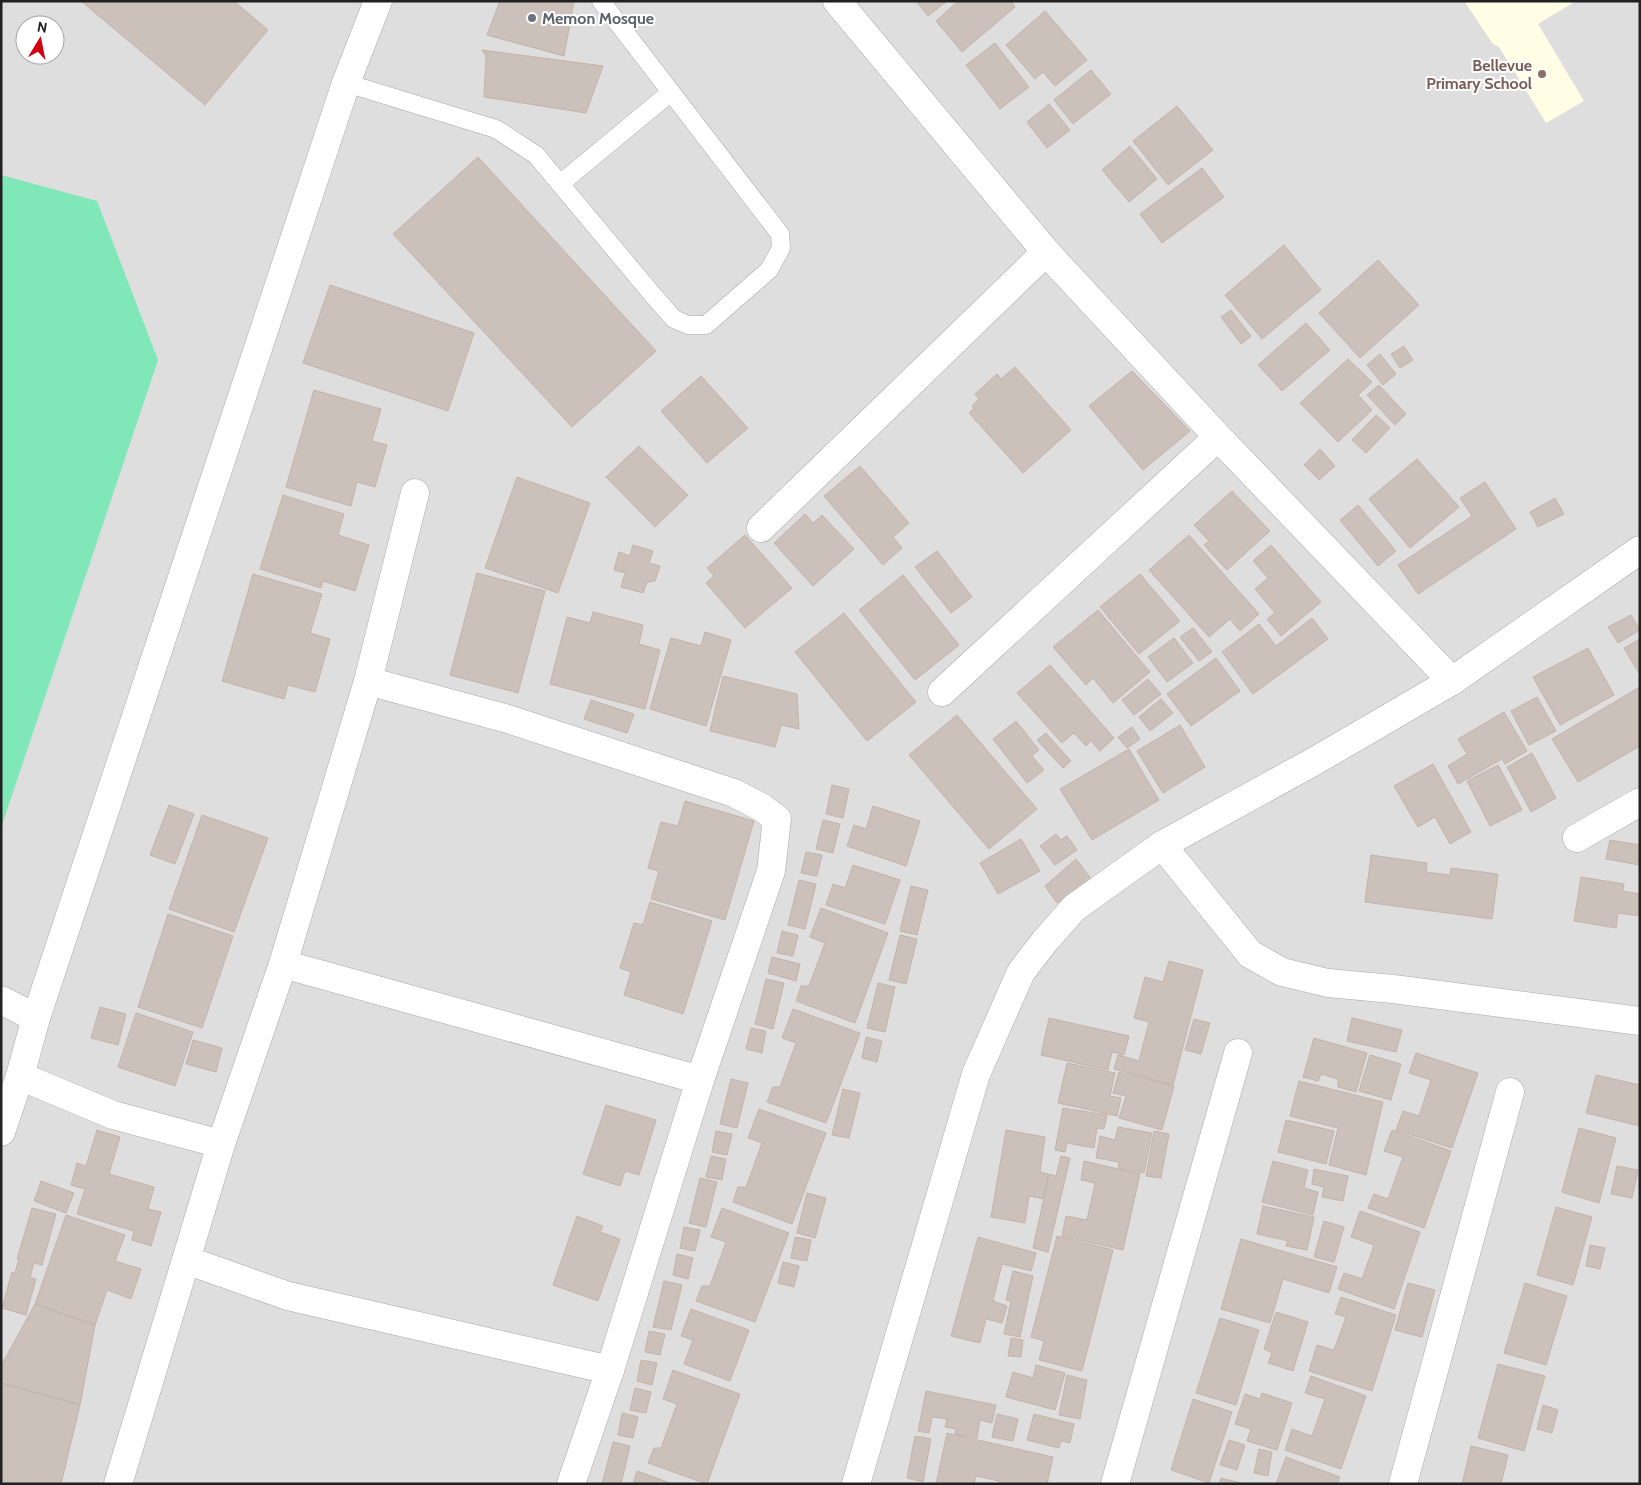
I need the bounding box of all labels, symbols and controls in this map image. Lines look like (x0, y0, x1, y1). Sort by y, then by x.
place label: Memon Mosque (542, 9, 654, 28)
marker: Memon Mosque (526, 12, 538, 24)
north arrow (15, 15, 65, 65)
text: N (36, 17, 49, 37)
place label: Bellevue Primary School (1426, 56, 1532, 93)
marker: Bellevue Primary School (1536, 68, 1548, 80)

